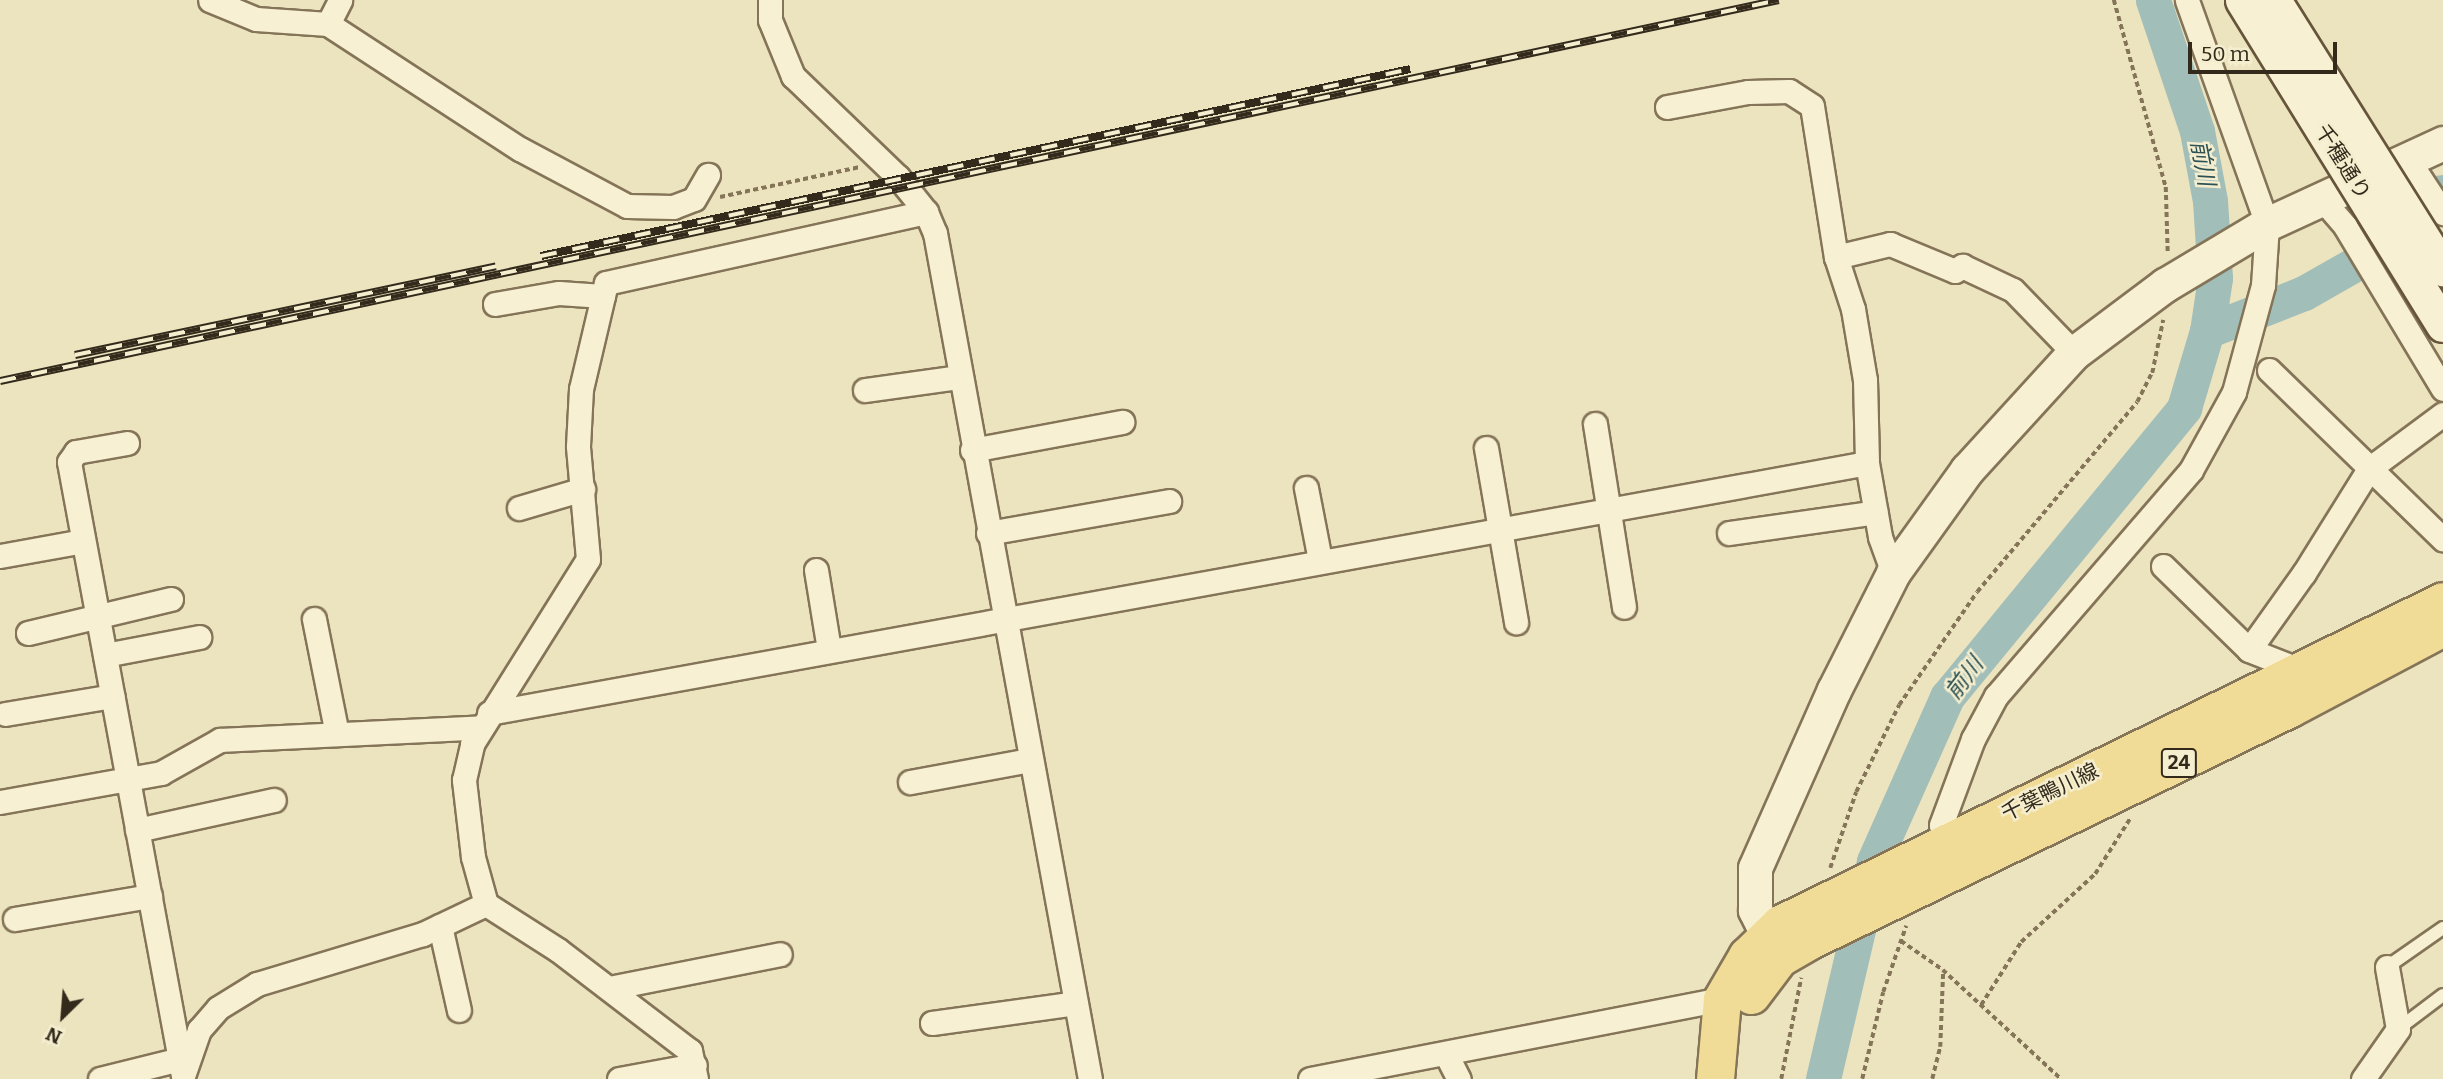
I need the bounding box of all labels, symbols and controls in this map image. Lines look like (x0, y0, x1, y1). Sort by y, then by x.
scale bar (2191, 28, 2340, 72)
text: 50 m (2201, 41, 2250, 67)
street label: 千種通り (2310, 120, 2376, 204)
water label: 前川 (2185, 138, 2221, 188)
water label: 前川 (1939, 651, 1989, 705)
road number: 24 (2160, 748, 2198, 778)
street label: 千葉鴨川線 (1997, 758, 2103, 826)
north arrow (28, 981, 98, 1051)
text: N (42, 1022, 65, 1049)

